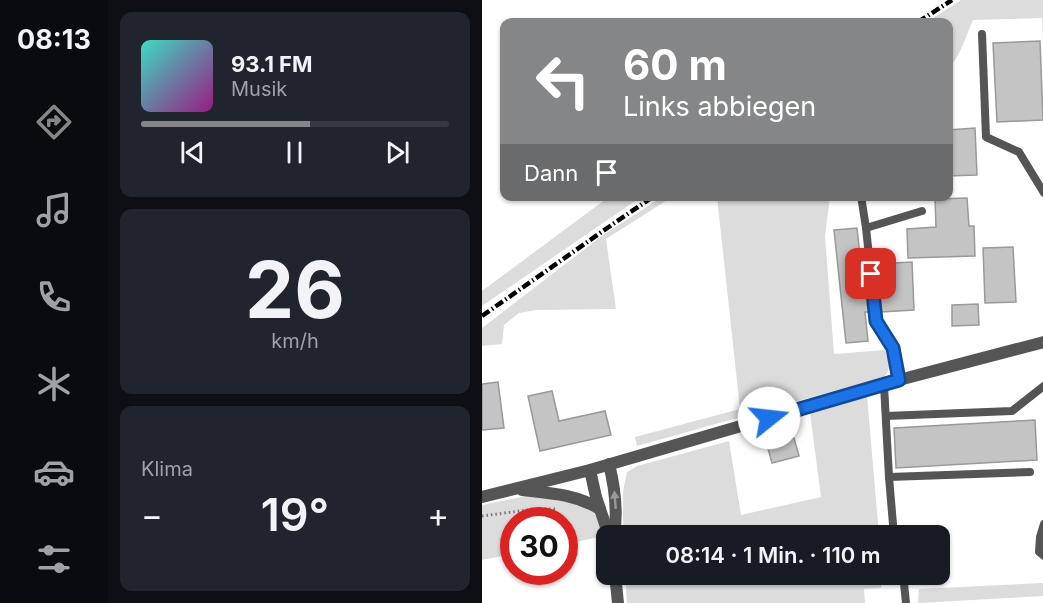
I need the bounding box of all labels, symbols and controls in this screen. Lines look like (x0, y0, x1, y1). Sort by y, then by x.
text: 08:13 (17, 23, 91, 56)
text: 60 m (623, 39, 727, 90)
icon: left (524, 42, 602, 120)
text: 93.1 FM (231, 51, 313, 77)
text: Musik (231, 77, 287, 101)
text: Links abbiegen (623, 90, 816, 123)
icon: directions (33, 101, 75, 143)
icon: previous (176, 136, 209, 169)
icon: pause (278, 136, 311, 169)
icon: next (381, 136, 414, 169)
icon: arrive (590, 156, 623, 189)
text: Dann (524, 160, 578, 186)
icon: music (33, 189, 75, 231)
text: 26 (245, 242, 345, 337)
pin (845, 248, 896, 299)
icon: arrive (854, 257, 887, 290)
icon: phone (33, 276, 75, 318)
text: km/h (271, 329, 319, 353)
icon: climate (33, 363, 75, 405)
position arrow (737, 386, 801, 450)
icon: car (33, 451, 75, 493)
text: Klima (141, 457, 193, 481)
text: 19° (261, 487, 329, 542)
one-way arrow (611, 490, 620, 509)
text: − (141, 495, 163, 535)
text: + (427, 495, 449, 535)
speed limit sign: 30 (500, 507, 578, 585)
icon: filters (33, 538, 75, 580)
text: 08:14 · 1 Min. · 110 m (665, 542, 881, 568)

